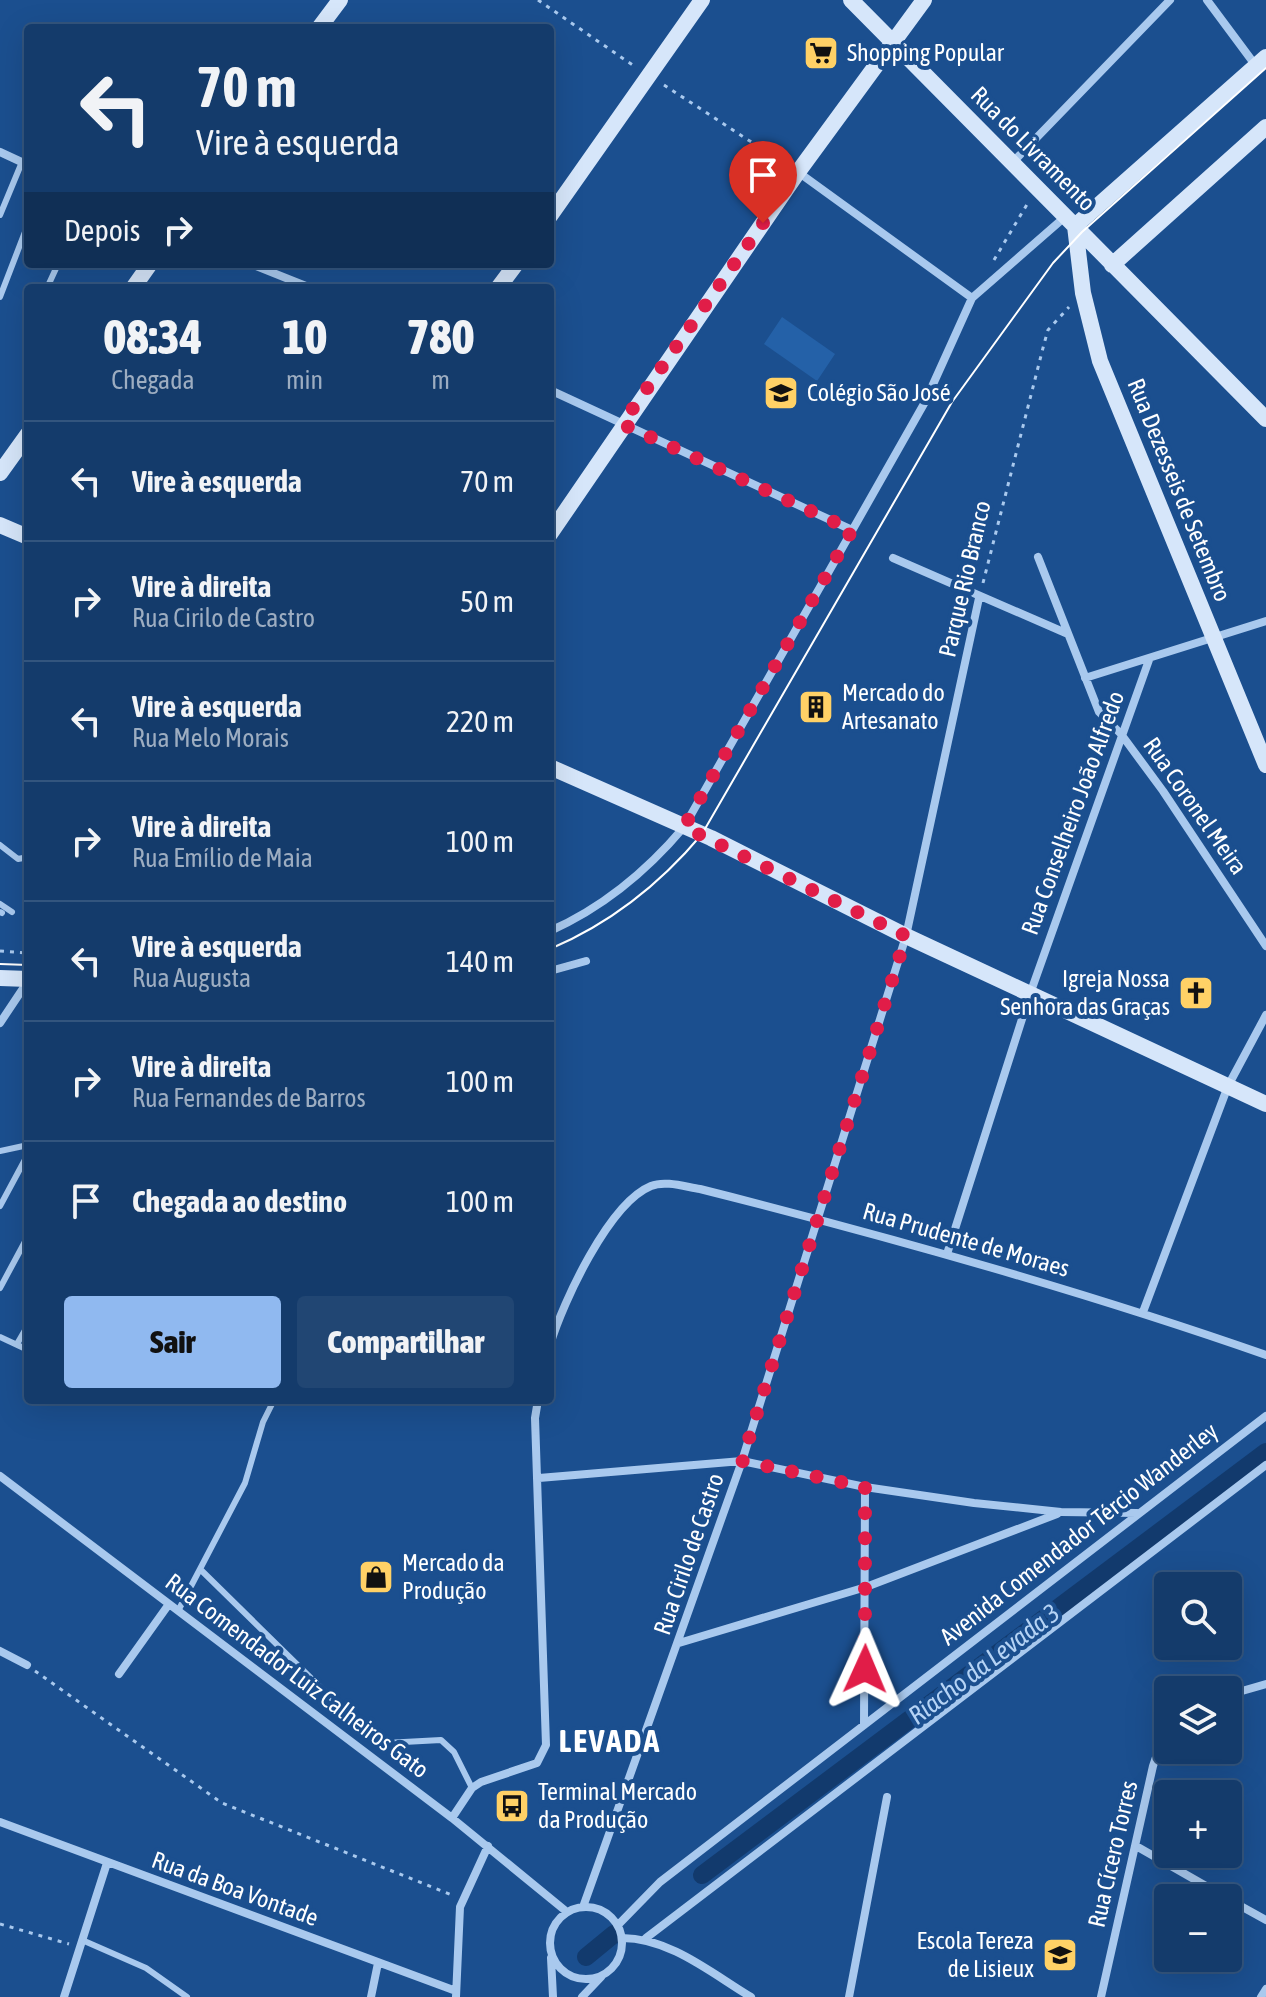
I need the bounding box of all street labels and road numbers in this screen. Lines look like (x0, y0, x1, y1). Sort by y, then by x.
street label: Rua do Livramento (966, 81, 1101, 216)
street label: Rua Dezesseis de Setembro (1122, 374, 1237, 605)
street label: Parque Rio Branco (933, 498, 996, 660)
street label: Rua Conselheiro João Alfredo (1016, 687, 1129, 938)
street label: Rua Coronel Meira (1138, 732, 1253, 879)
street label: Rua Prudente de Moraes (860, 1197, 1072, 1282)
street label: Avenida Comendador Tércio Wanderley (935, 1417, 1223, 1650)
street label: Rua Cirilo de Castro (648, 1470, 729, 1638)
street label: Rua Comendador Luiz Calheiros Gato (161, 1568, 434, 1783)
street label: Rua Cícero Torres (1083, 1778, 1143, 1930)
street label: Rua da Boa Vontade (148, 1846, 322, 1931)

